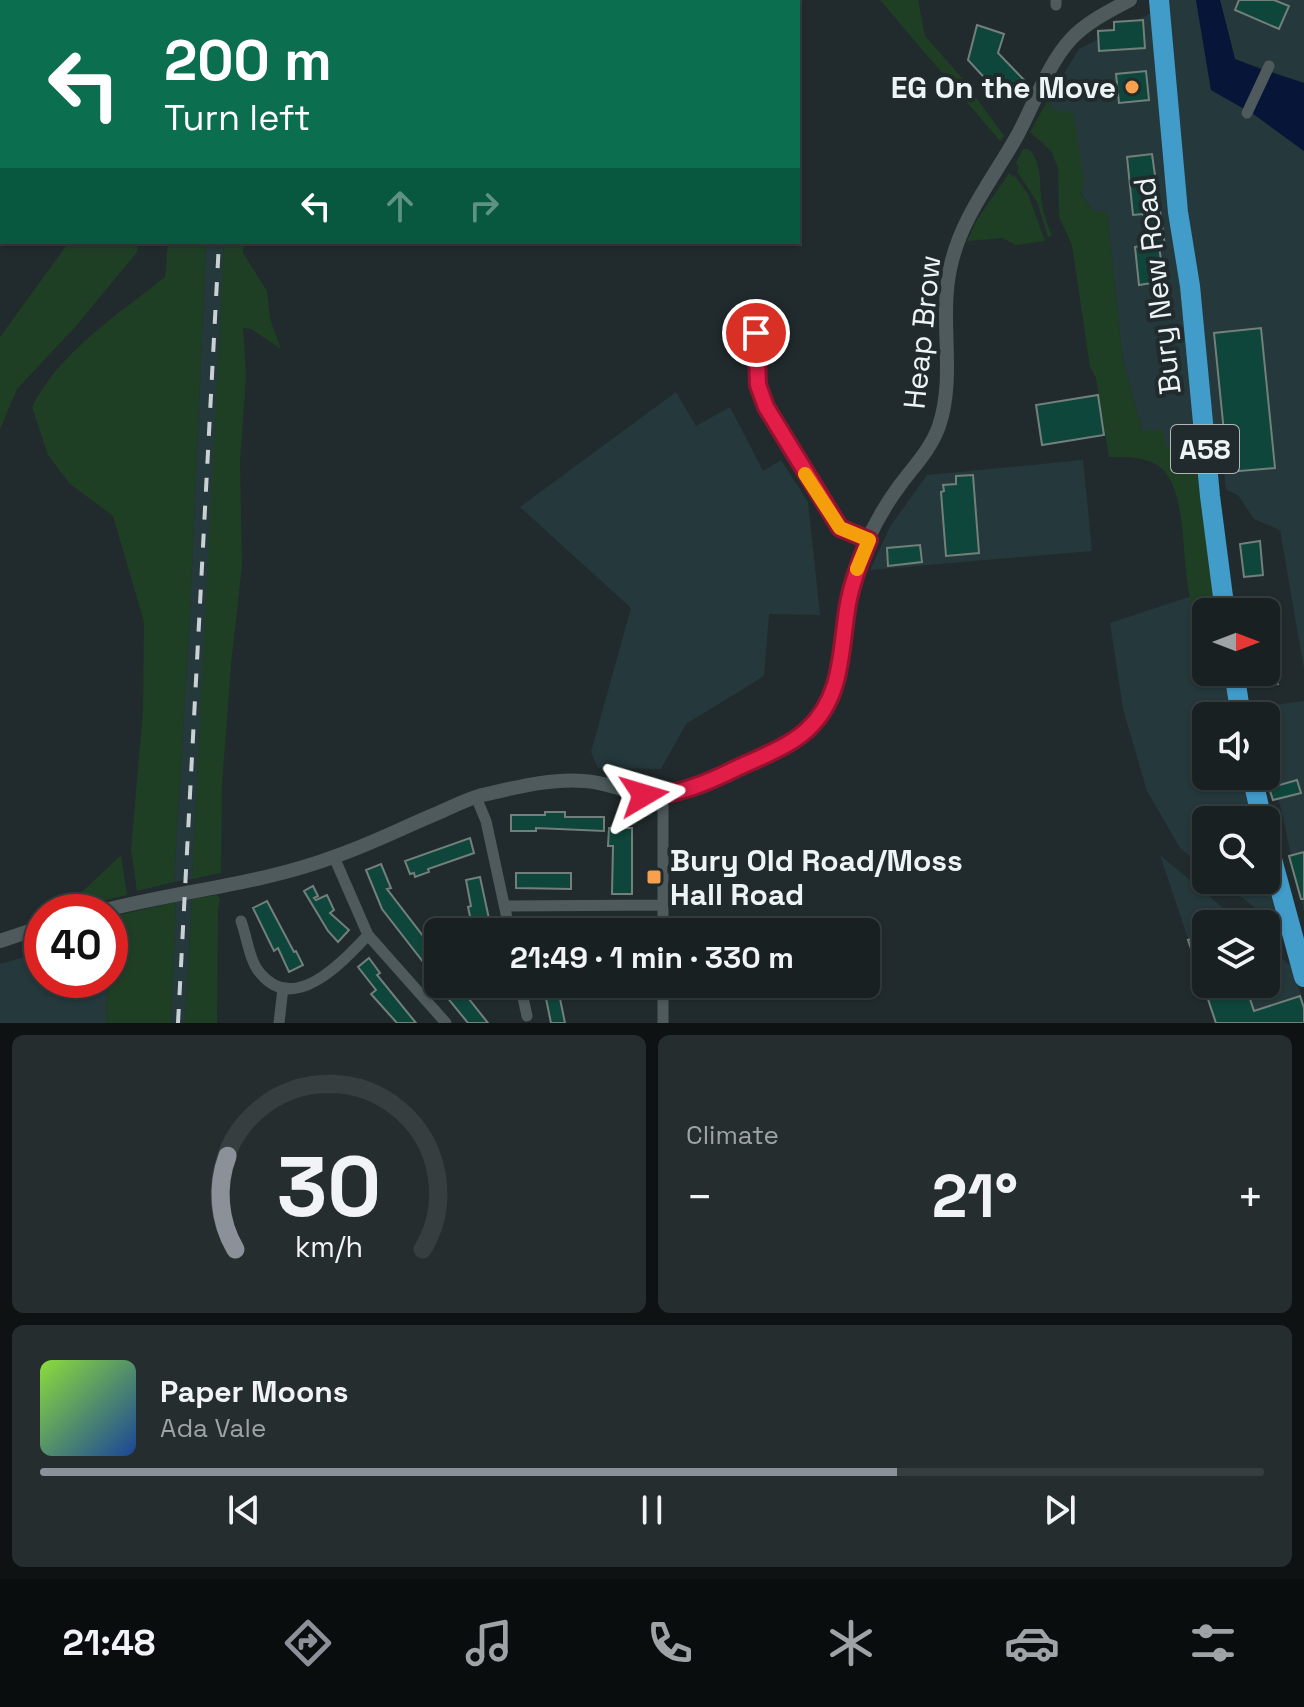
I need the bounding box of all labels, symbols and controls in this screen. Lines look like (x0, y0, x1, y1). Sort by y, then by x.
text: 200 m (164, 25, 332, 96)
icon: left (32, 32, 136, 136)
place label: EG On the Move (891, 68, 1116, 107)
marker: EG On the Move (1123, 78, 1141, 96)
text: Turn left (164, 95, 311, 141)
street label: Bury New Road (1124, 175, 1190, 397)
icon: left (294, 184, 338, 228)
icon: ahead (378, 184, 422, 228)
icon: right (462, 184, 506, 228)
street label: Heap Brow (895, 253, 949, 411)
pin (722, 299, 790, 367)
icon: arrive (734, 311, 778, 355)
road number: A58 (1171, 425, 1239, 473)
north arrow (1192, 598, 1280, 686)
map controls (1192, 598, 1280, 998)
button: sound (1192, 702, 1280, 790)
position arrow (602, 753, 686, 837)
button: search (1192, 806, 1280, 894)
place label: Bury Old Road/Moss Hall Road (670, 841, 963, 914)
marker: Bury Old Road/Moss Hall Road (645, 868, 663, 886)
speed limit sign: 40 (24, 894, 128, 998)
button: layers (1192, 910, 1280, 998)
text: 21:49 · 1 min · 330 m (510, 938, 794, 977)
text: Climate (686, 1118, 779, 1152)
text: 30 (277, 1134, 381, 1240)
text: 21° (932, 1158, 1018, 1235)
text: − (686, 1169, 713, 1225)
text: + (1237, 1169, 1264, 1225)
text: km/h (295, 1229, 363, 1265)
text: Paper Moons (160, 1372, 349, 1411)
text: Ada Vale (160, 1411, 266, 1445)
icon: previous (222, 1488, 266, 1532)
icon: pause (630, 1488, 674, 1532)
icon: next (1038, 1488, 1082, 1532)
icon: directions (280, 1615, 336, 1671)
icon: music (461, 1615, 517, 1671)
icon: phone (642, 1615, 698, 1671)
icon: climate (823, 1615, 879, 1671)
icon: car (1004, 1615, 1060, 1671)
icon: filters (1185, 1615, 1241, 1671)
text: 21:48 (63, 1620, 155, 1666)

